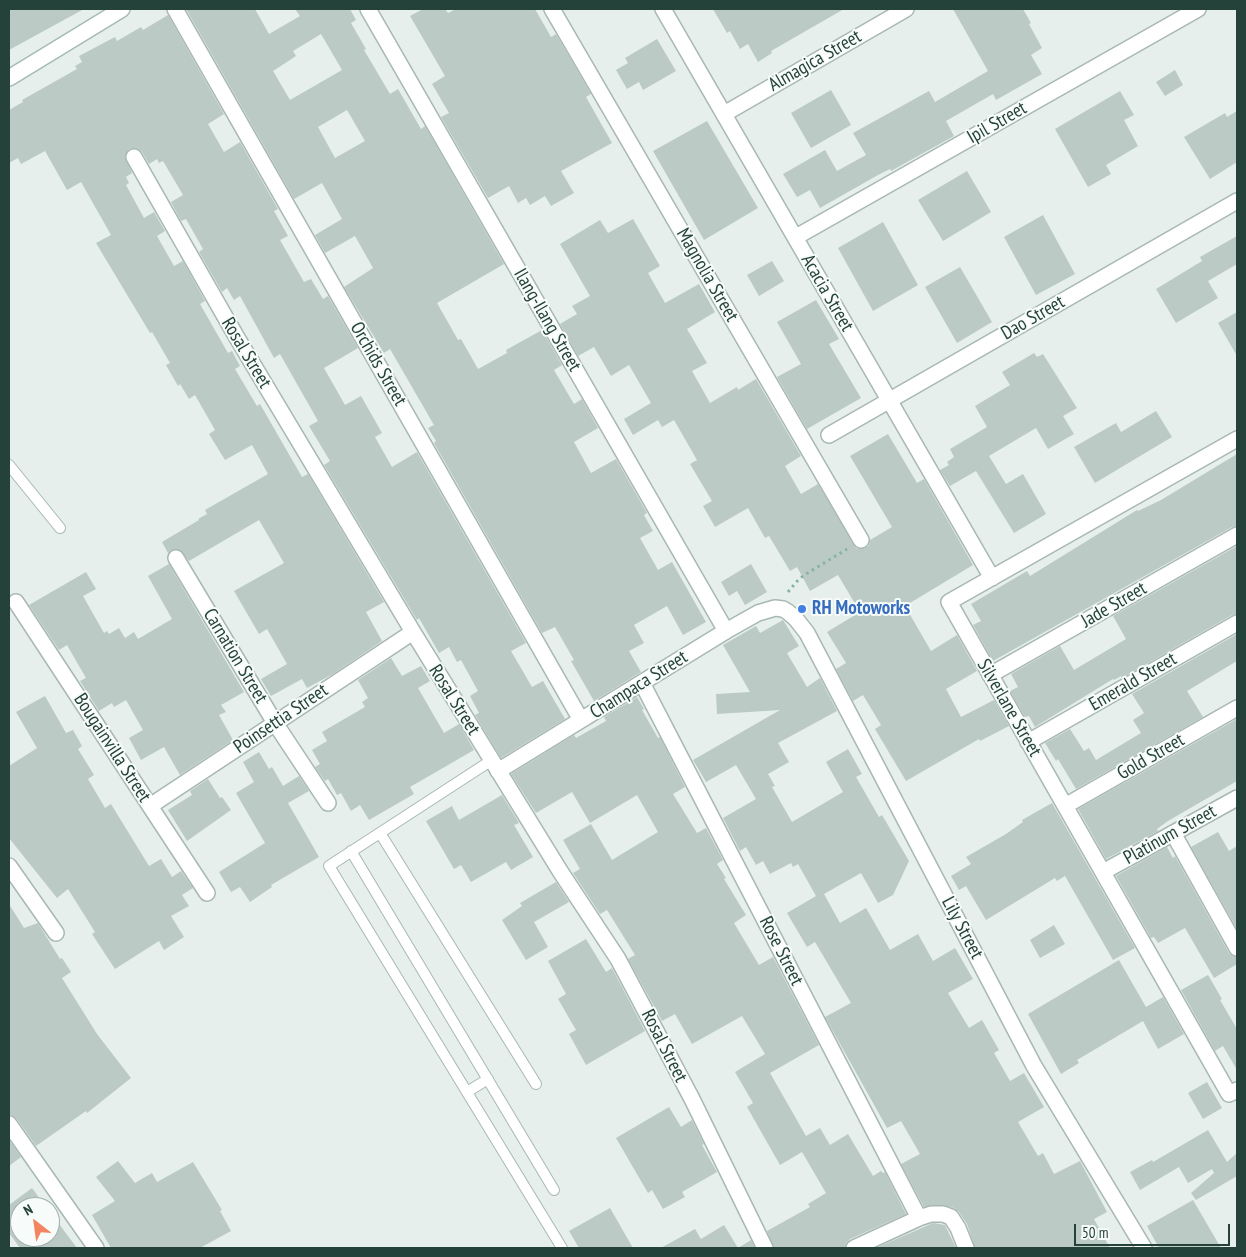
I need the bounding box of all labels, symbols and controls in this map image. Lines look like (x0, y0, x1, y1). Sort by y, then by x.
street label: Almagica Street (765, 25, 865, 97)
street label: Ipil Street (963, 97, 1031, 149)
street label: Magnolia Street (671, 224, 743, 326)
street label: Acacia Street (796, 250, 858, 336)
street label: Ilang-Ilang Street (508, 265, 586, 375)
street label: Dao Street (997, 291, 1069, 345)
street label: Rosal Street (216, 314, 276, 392)
street label: Orchids Street (345, 318, 411, 410)
street label: Jade Street (1077, 577, 1151, 633)
place label: RH Motoworks (812, 598, 910, 620)
marker: RH Motoworks (796, 603, 808, 615)
street label: Carnation Street (198, 605, 272, 707)
street label: Champaca Street (586, 646, 692, 724)
street label: Emerald Street (1085, 648, 1181, 716)
street label: Silverlane Street (972, 655, 1046, 761)
street label: Rosal Street (424, 661, 484, 739)
street label: Poinsettia Street (230, 679, 332, 759)
street label: Bougainvilla Street (68, 689, 156, 807)
street label: Gold Street (1113, 729, 1189, 785)
street label: Platinum Street (1120, 800, 1220, 870)
street label: Lily Street (936, 893, 988, 963)
street label: Rose Street (754, 913, 808, 989)
street label: Rosal Street (636, 1006, 692, 1086)
north arrow (10, 1197, 60, 1247)
text: N (20, 1200, 36, 1220)
scale bar (1076, 1214, 1232, 1246)
text: 50 m (1082, 1223, 1108, 1242)

